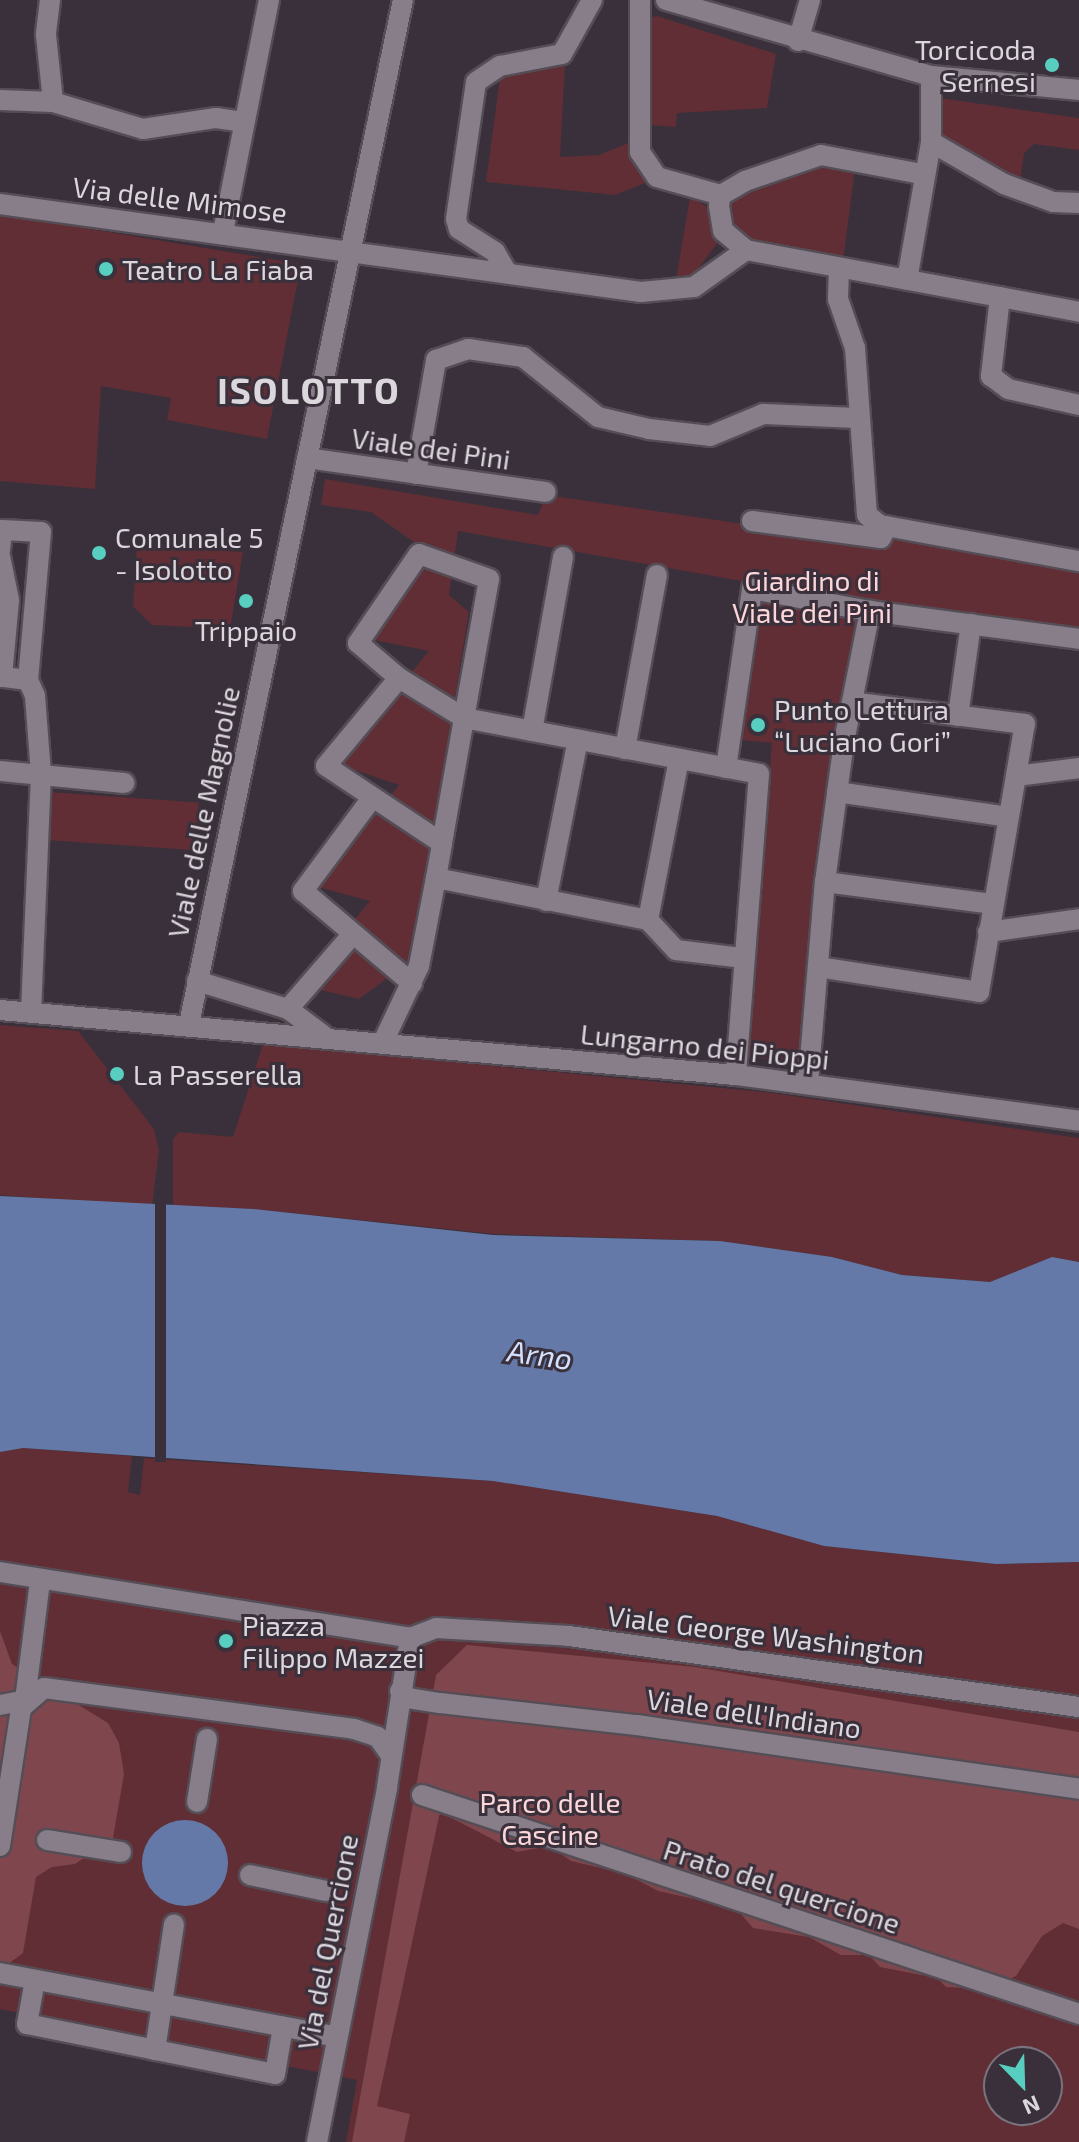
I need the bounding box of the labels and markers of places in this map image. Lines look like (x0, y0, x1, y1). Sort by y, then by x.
place label: Torcicoda Sernesi (915, 32, 1036, 98)
marker: Torcicoda Sernesi (1043, 56, 1061, 74)
place label: Teatro La Fiaba (122, 252, 314, 286)
marker: Teatro La Fiaba (97, 260, 115, 278)
place label: Comunale 5 - Isolotto (115, 520, 264, 586)
marker: Comunale 5 - Isolotto (90, 544, 108, 562)
marker: Trippaio (237, 592, 255, 610)
place label: Trippaio (195, 613, 297, 647)
place label: Punto Lettura “Luciano Gori” (774, 692, 951, 758)
marker: Punto Lettura “Luciano Gori” (749, 716, 767, 734)
place label: La Passerella (133, 1057, 302, 1091)
marker: La Passerella (108, 1065, 126, 1083)
place label: Piazza Filippo Mazzei (242, 1608, 424, 1674)
marker: Piazza Filippo Mazzei (217, 1632, 235, 1650)

